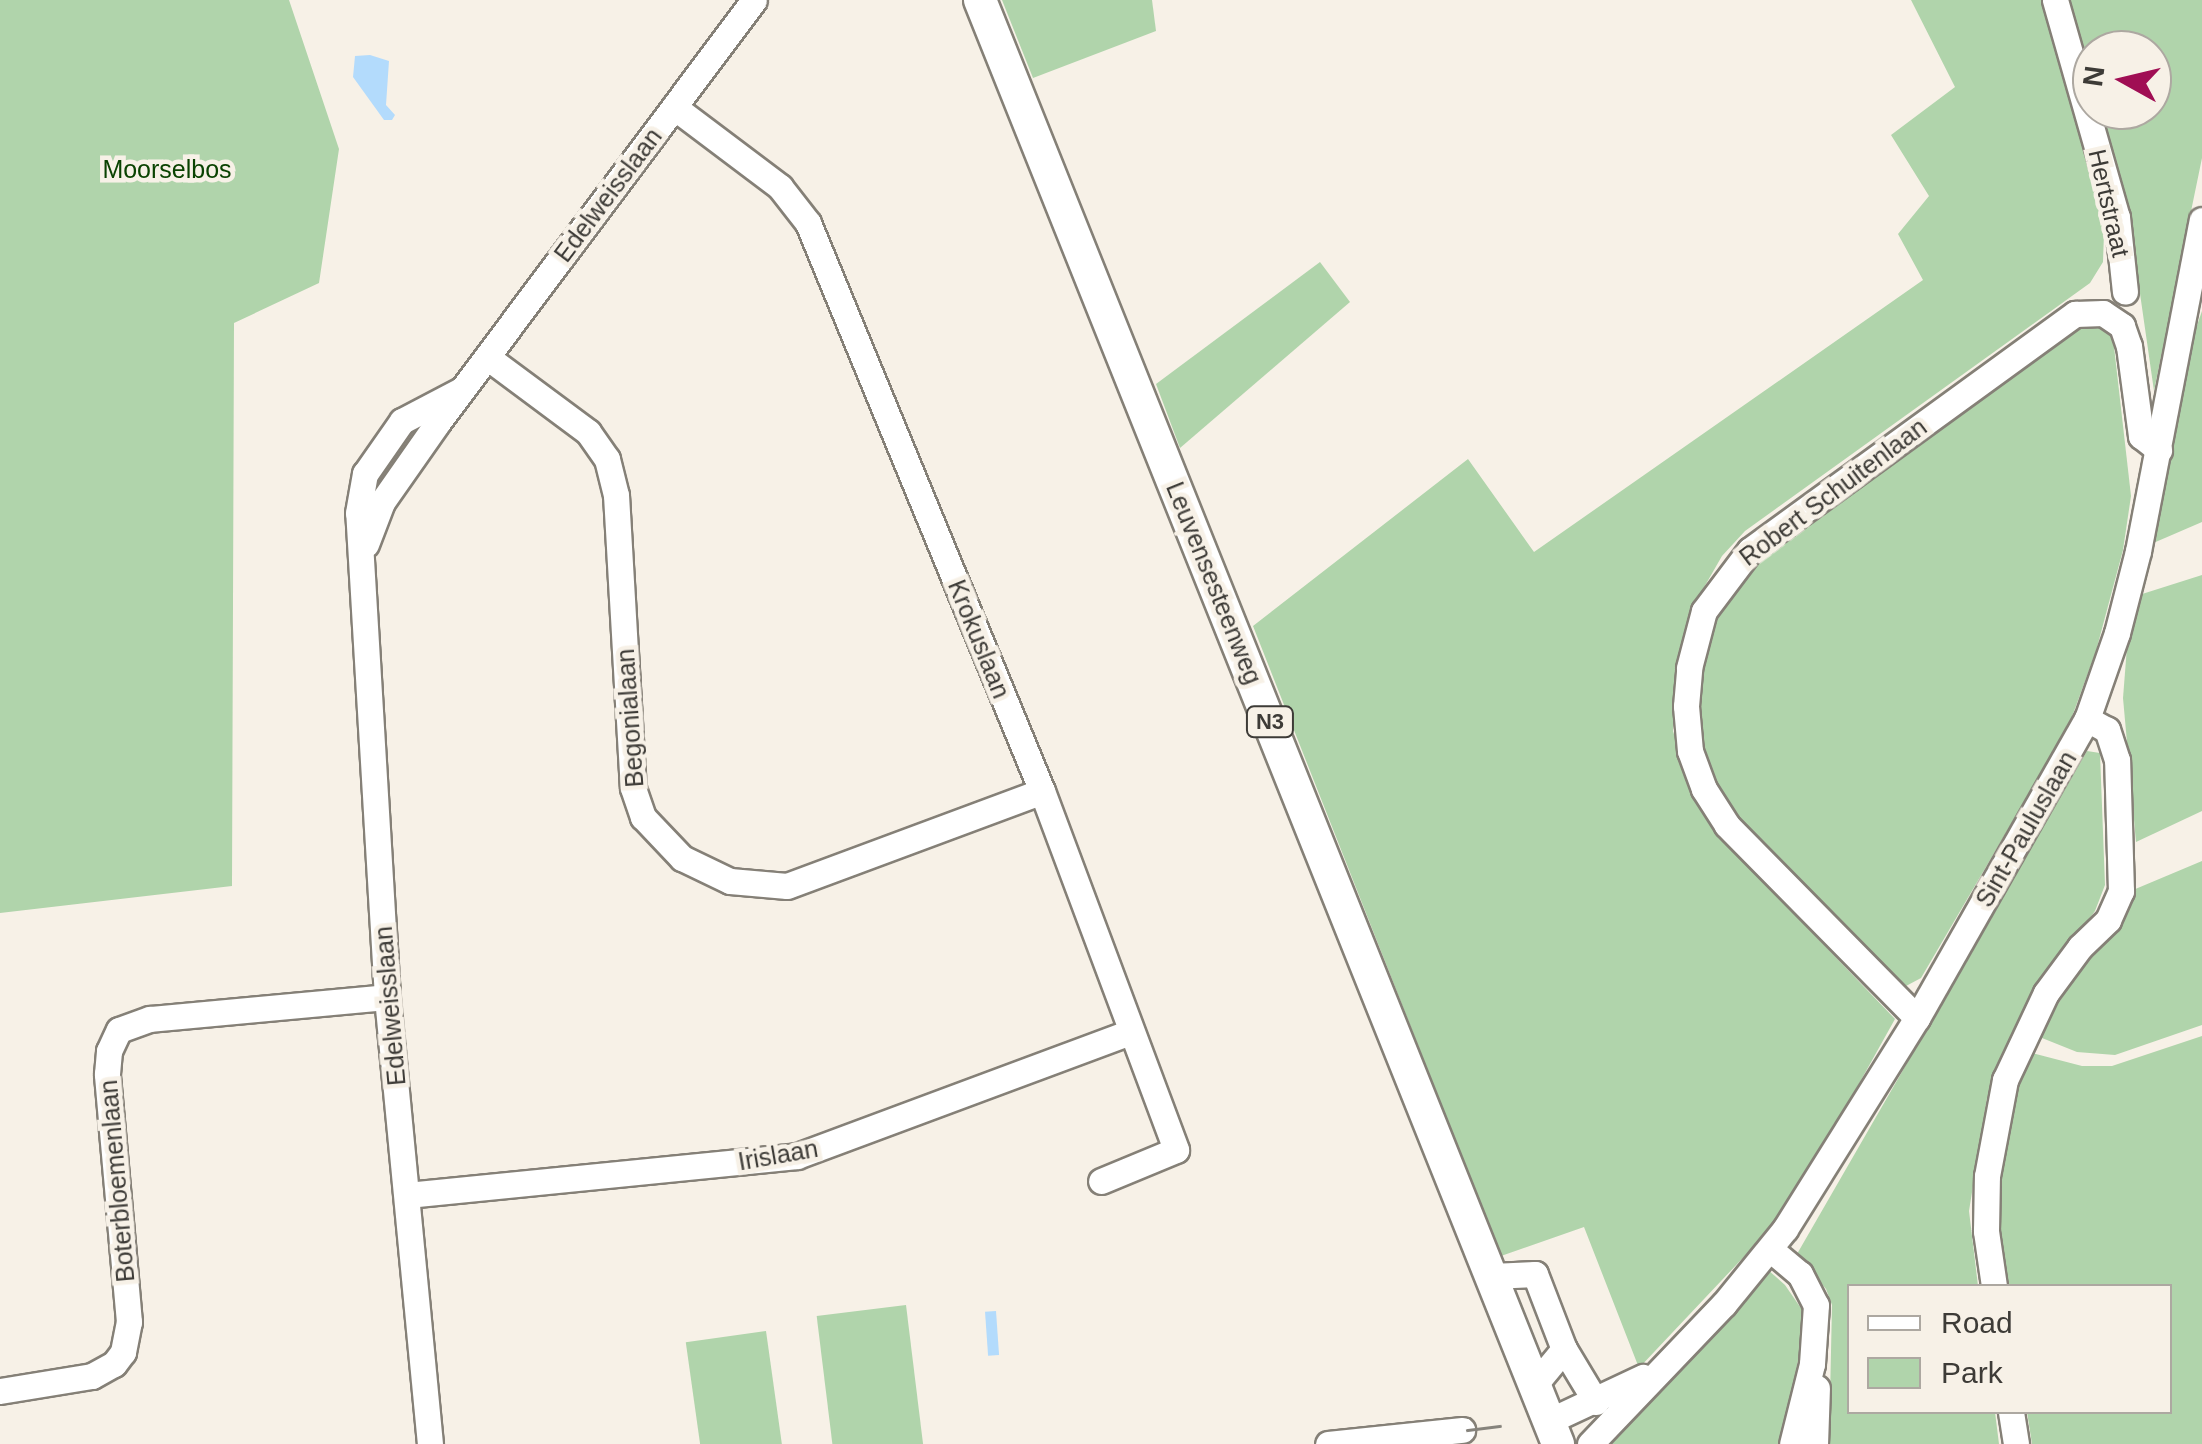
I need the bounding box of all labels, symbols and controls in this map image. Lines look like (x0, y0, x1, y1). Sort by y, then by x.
north arrow (2072, 30, 2172, 130)
text: N (2077, 64, 2111, 88)
street label: Edelweisslaan (548, 122, 668, 268)
street label: Hertstraat (2082, 146, 2136, 260)
park label: Moorselbos (102, 154, 232, 184)
street label: Robert Schuitenlaan (1734, 412, 1932, 572)
street label: Leuvensesteenweg (1160, 478, 1268, 688)
street label: Krokuslaan (942, 575, 1016, 703)
street label: Begonialaan (610, 648, 650, 788)
road number: N3 (1245, 705, 1295, 739)
street label: Sint-Pauluslaan (1969, 746, 2083, 912)
street label: Edelweisslaan (368, 925, 412, 1087)
street label: Boterbloemenlaan (93, 1079, 141, 1283)
street label: Irislaan (736, 1133, 820, 1177)
legend (1847, 1284, 2172, 1414)
text: Road (1941, 1306, 2013, 1339)
text: Park (1941, 1356, 2003, 1389)

